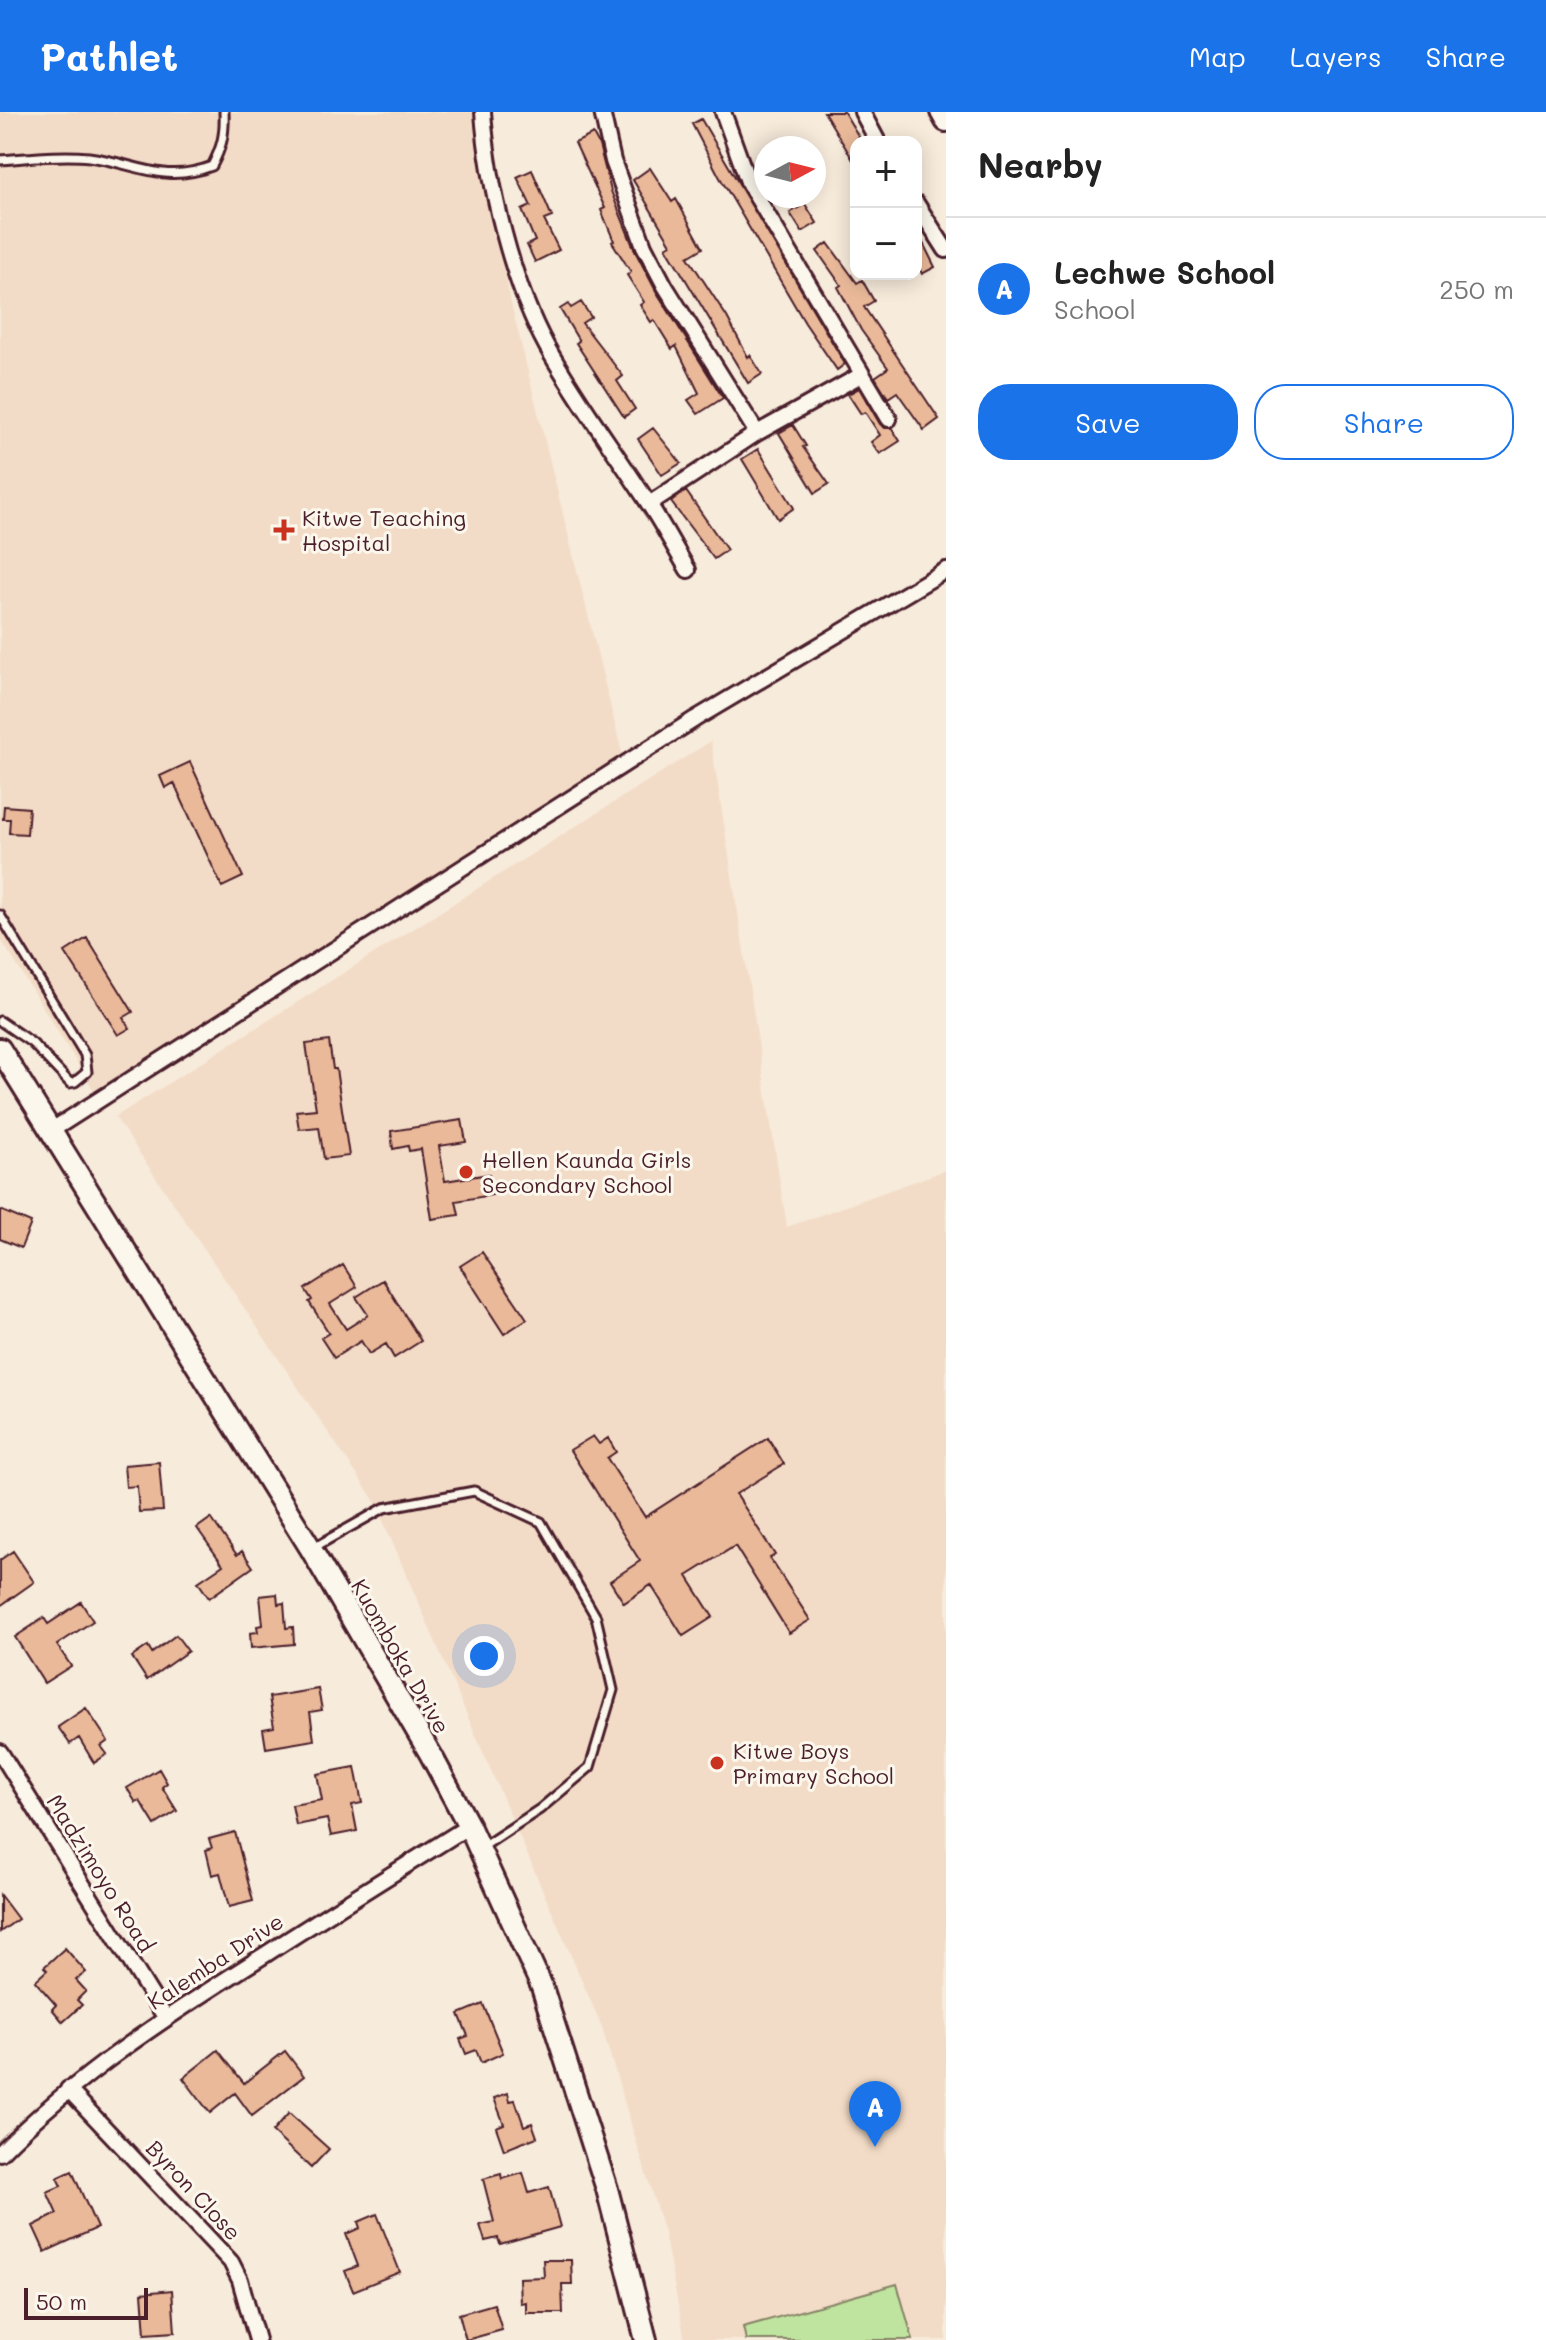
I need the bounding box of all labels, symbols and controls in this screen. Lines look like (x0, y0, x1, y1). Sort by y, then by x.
text: Pathlet (40, 31, 178, 81)
text: Map (1189, 38, 1246, 74)
text: Layers (1290, 38, 1382, 74)
text: Share (1426, 38, 1506, 74)
north arrow (754, 136, 826, 208)
map controls (850, 136, 922, 280)
button: + (850, 136, 922, 208)
text: Nearby (978, 142, 1103, 187)
button: − (850, 208, 922, 280)
text: Lechwe School (1054, 252, 1275, 292)
text: A (995, 272, 1013, 306)
text: 250 m (1439, 272, 1514, 306)
text: School (1054, 292, 1136, 326)
button: Save (978, 384, 1238, 460)
button: Share (1254, 384, 1514, 460)
place label: Kitwe Teaching Hospital (302, 503, 466, 557)
marker: Kitwe Teaching Hospital (273, 519, 295, 541)
place label: Hellen Kaunda Girls Secondary School (482, 1145, 691, 1199)
marker: Hellen Kaunda Girls Secondary School (457, 1163, 475, 1181)
street label: Kuomboka Drive (345, 1574, 457, 1738)
your location (464, 1636, 504, 1676)
place label: Kitwe Boys Primary School (733, 1736, 894, 1790)
marker: Kitwe Boys Primary School (708, 1754, 726, 1772)
street label: Madzimoyo Road (41, 1789, 161, 1958)
street label: Kalemba Drive (141, 1906, 289, 2016)
pin: A (849, 2081, 901, 2147)
street label: Byron Close (140, 2134, 248, 2246)
scale bar (24, 2284, 148, 2320)
text: 50 m (36, 2287, 87, 2316)

